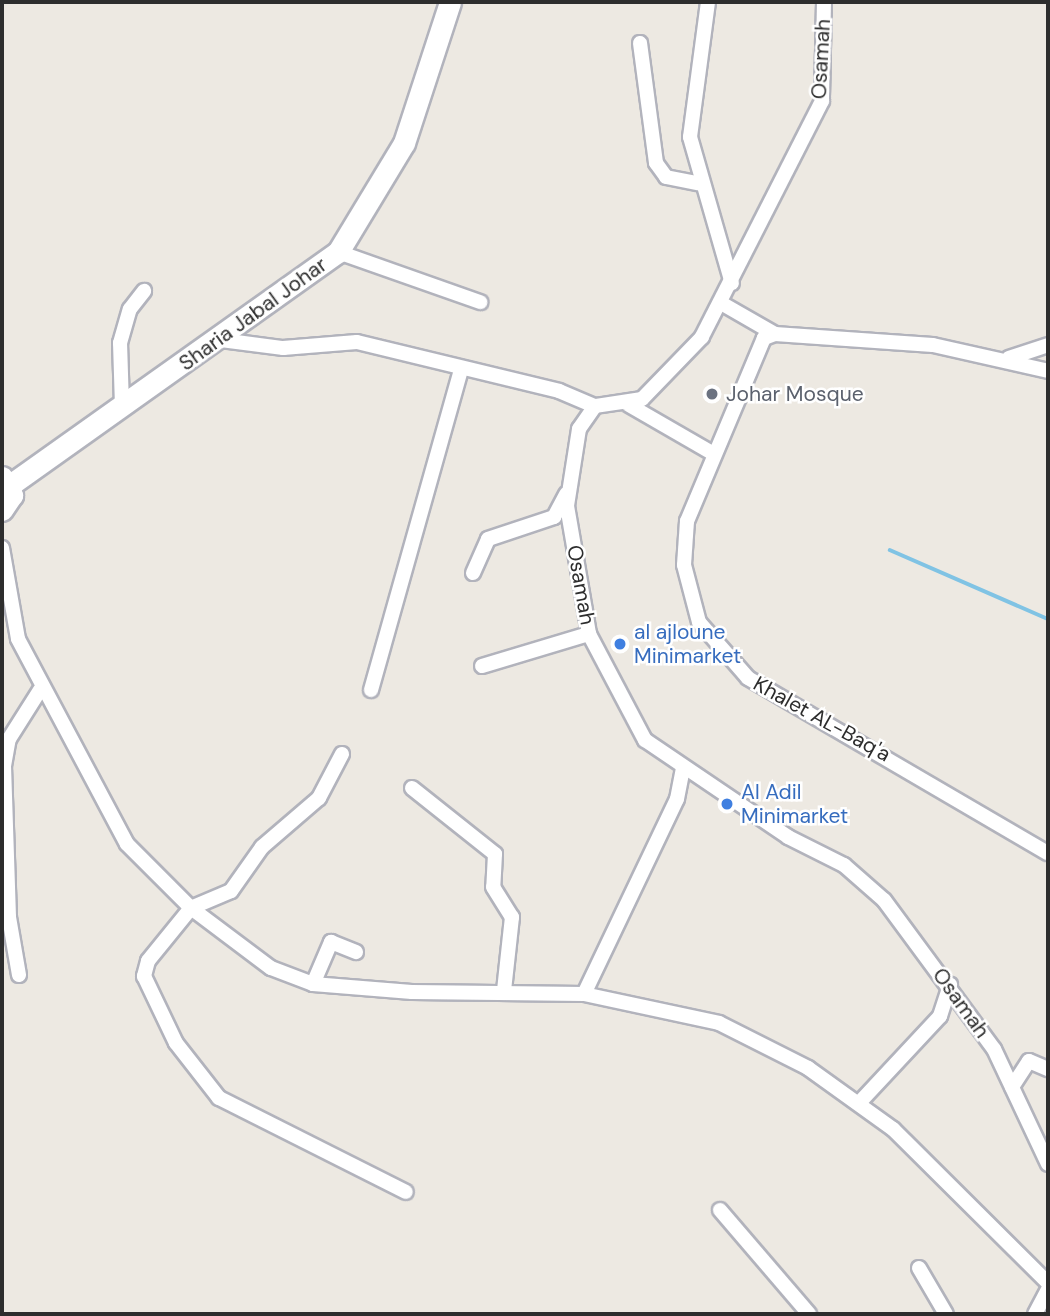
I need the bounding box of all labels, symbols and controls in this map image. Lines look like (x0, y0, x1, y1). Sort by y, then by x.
street label: Osamah (806, 18, 836, 100)
street label: Sharia Jabal Johar (174, 252, 332, 376)
place label: Johar Mosque (726, 381, 864, 407)
marker: Johar Mosque (704, 386, 720, 402)
street label: Osamah (562, 543, 600, 627)
place label: al ajloune Minimarket (634, 619, 741, 669)
marker: al ajloune Minimarket (612, 636, 628, 652)
street label: Khalet AL-Baq'a (749, 671, 895, 767)
place label: Al Adil Minimarket (741, 779, 848, 829)
marker: Al Adil Minimarket (719, 796, 735, 812)
street label: Osamah (927, 963, 995, 1043)

